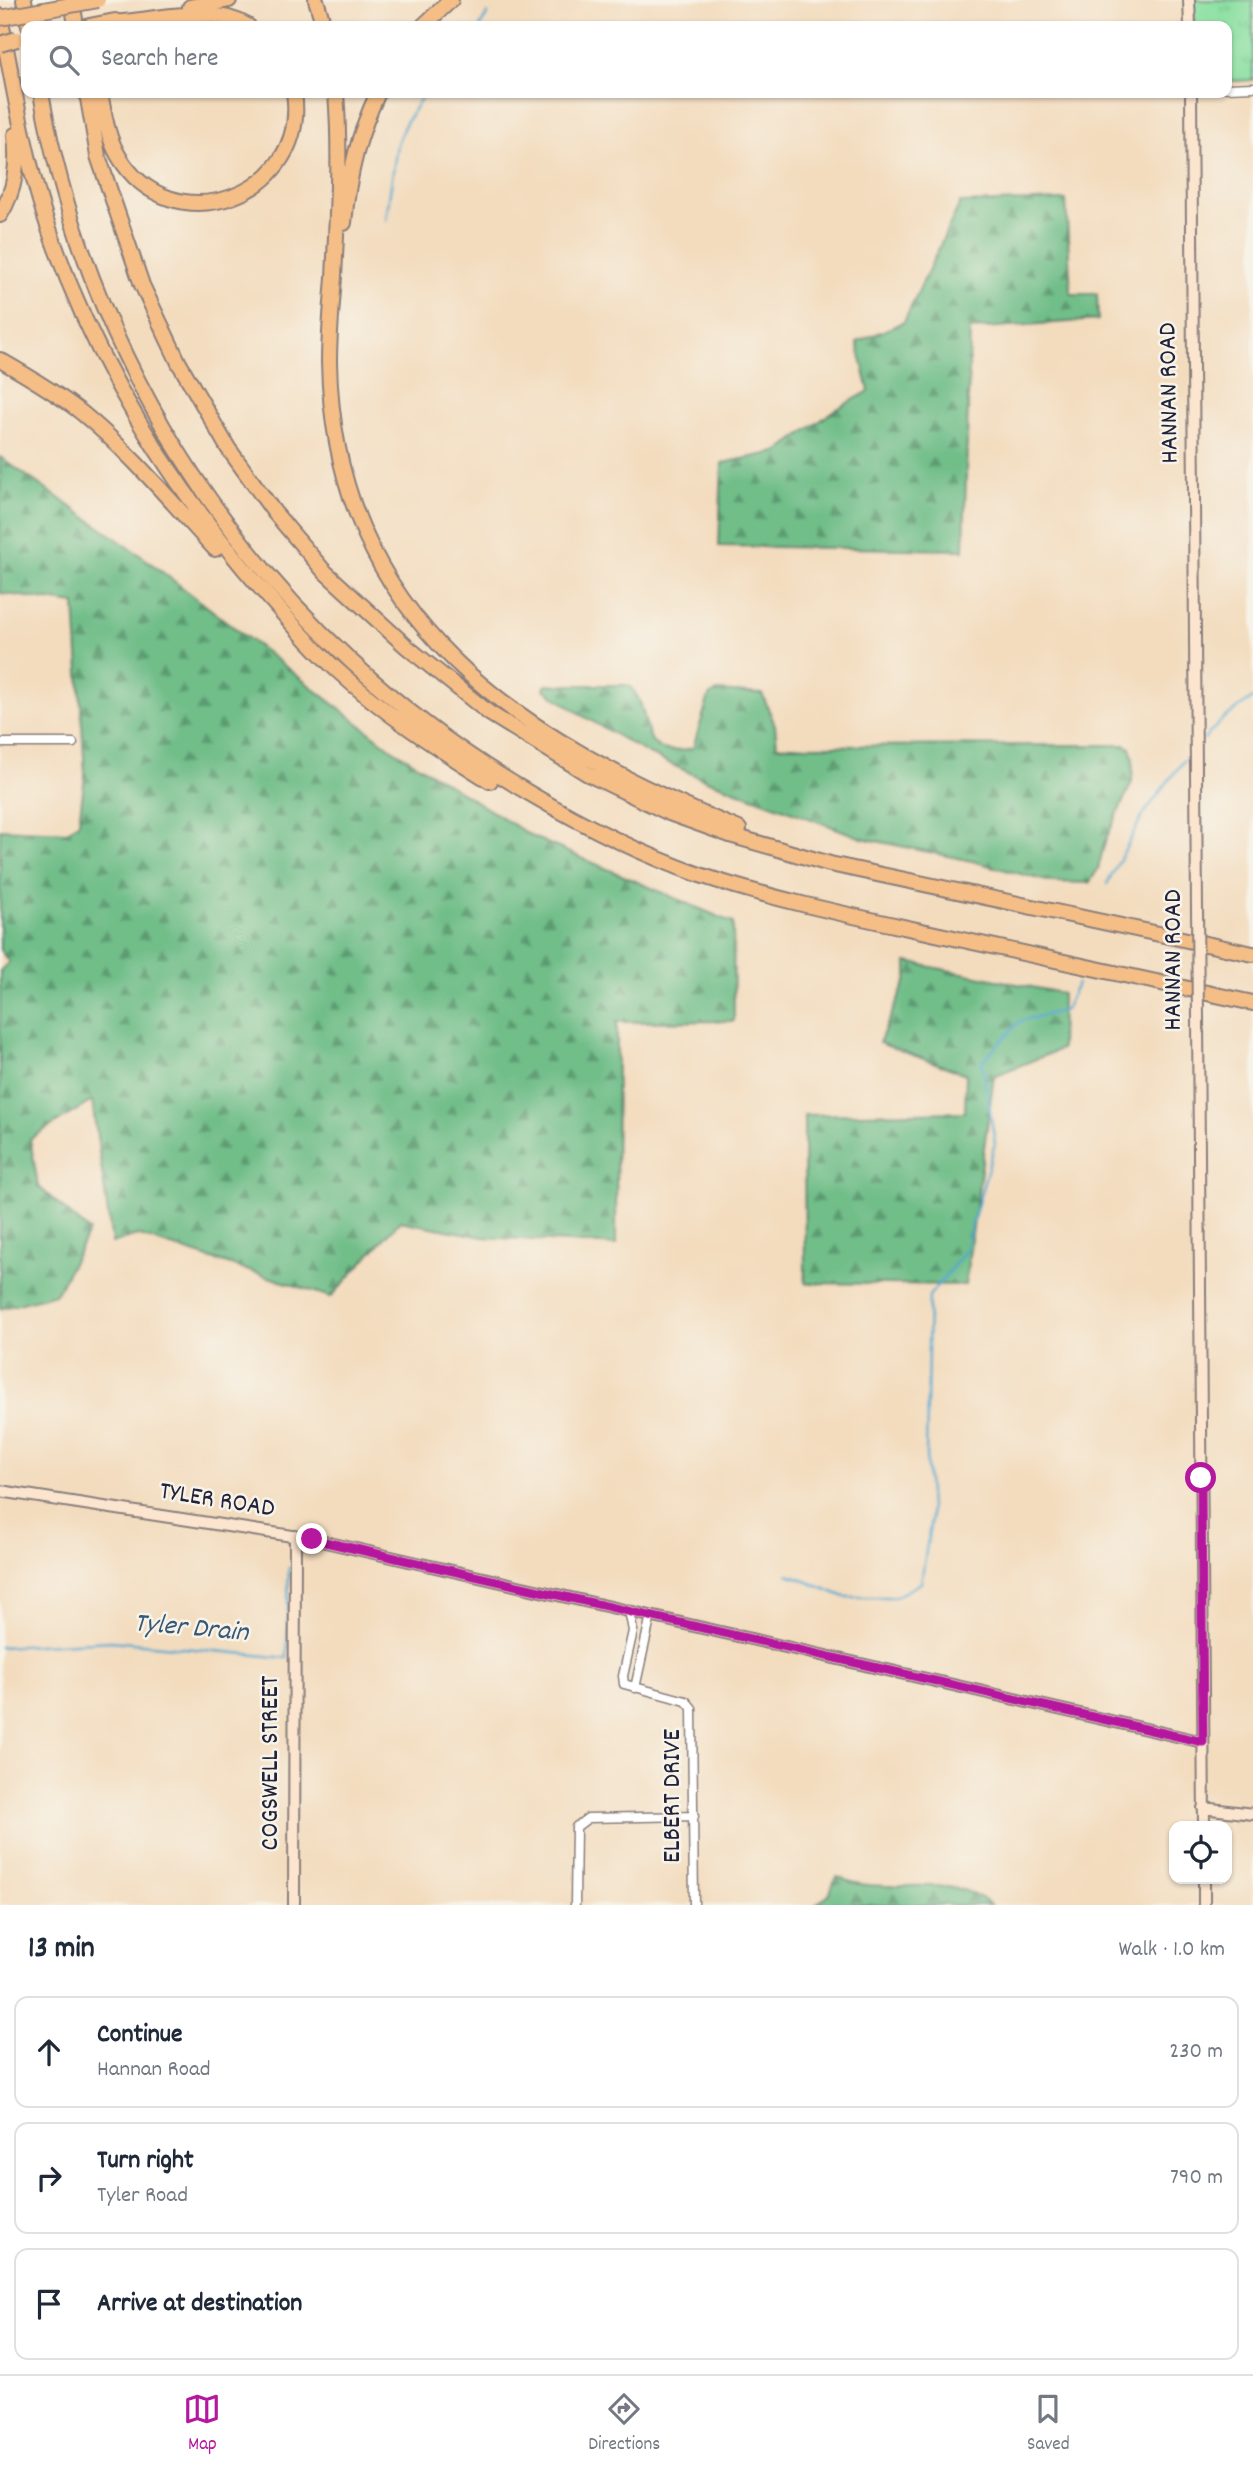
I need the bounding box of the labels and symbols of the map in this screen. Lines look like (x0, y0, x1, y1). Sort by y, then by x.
street label: HANNAN ROAD (1150, 322, 1190, 464)
street label: HANNAN ROAD (1156, 889, 1193, 1031)
route start (1185, 1462, 1216, 1493)
street label: TYLER ROAD (157, 1474, 277, 1528)
route end (296, 1523, 327, 1554)
water label: Tyler Drain (132, 1605, 251, 1655)
street label: COGSWELL STREET (253, 1675, 290, 1850)
street label: ELBERT DRIVE (655, 1729, 692, 1863)

